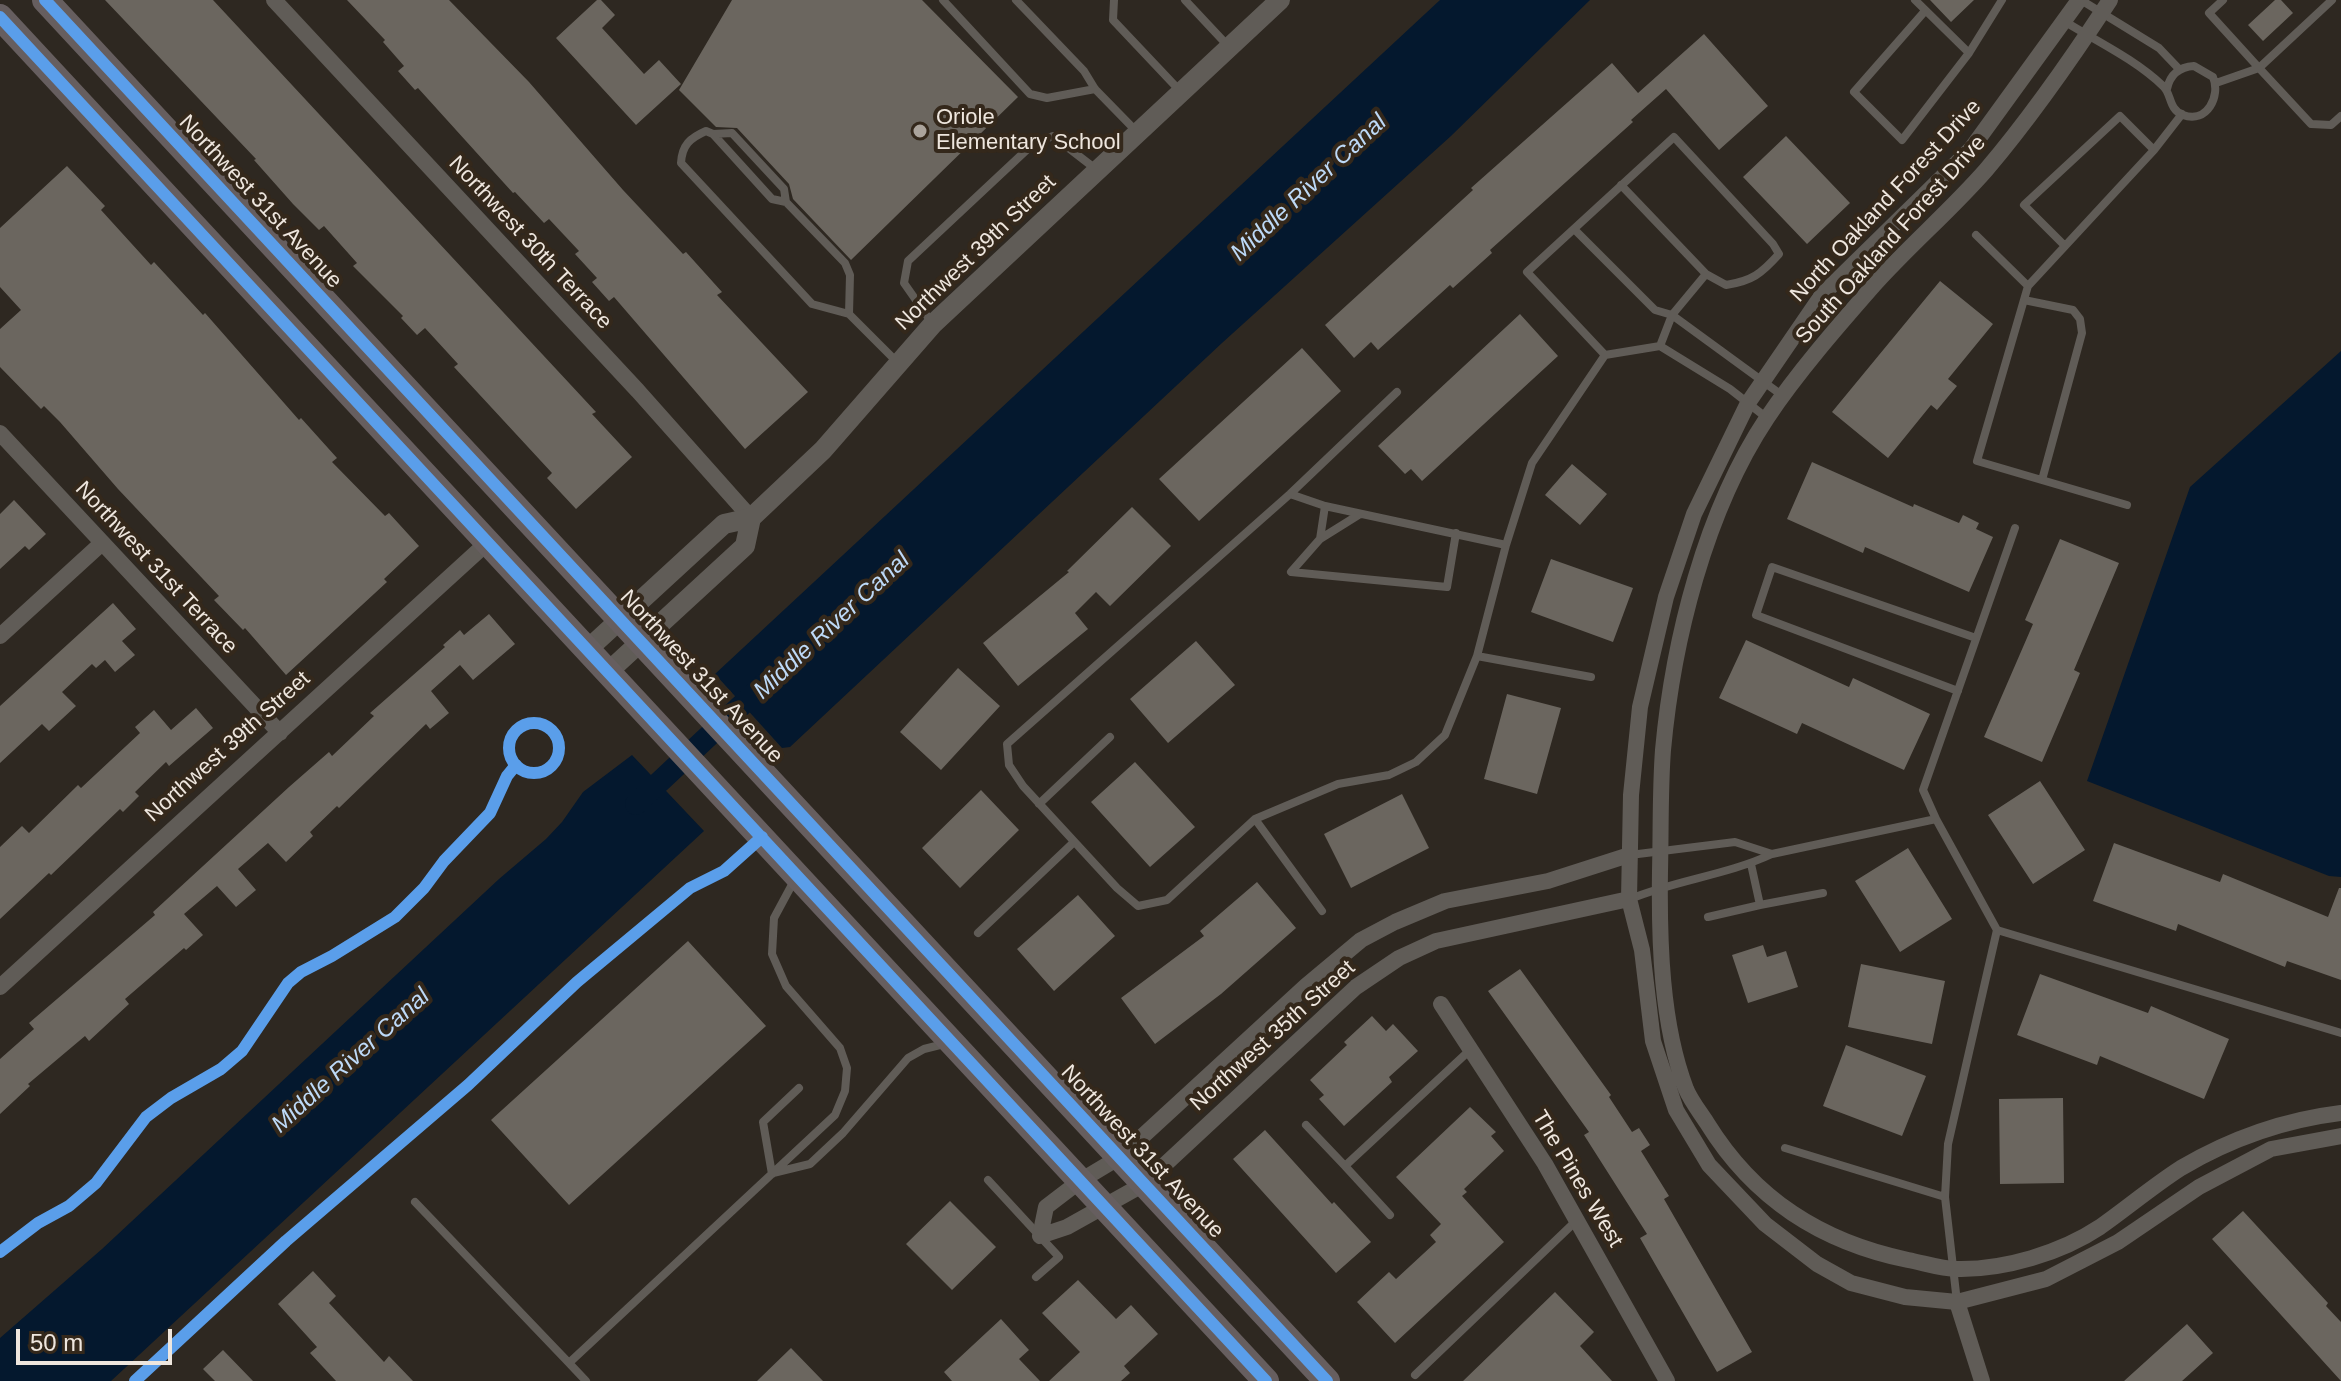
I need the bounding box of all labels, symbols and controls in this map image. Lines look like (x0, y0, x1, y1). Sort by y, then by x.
street label: North Oakland Forest Drive (1785, 94, 1987, 308)
place label: Oriole Elementary School (936, 105, 1121, 156)
water label: Middle River Canal (1225, 108, 1393, 268)
street label: Northwest 31st Avenue (173, 110, 347, 294)
marker: Oriole Elementary School (911, 122, 929, 140)
street label: South Oakland Forest Drive (1790, 130, 1992, 350)
street label: Northwest 30th Terrace (443, 151, 617, 335)
street label: Northwest 39th Street (890, 170, 1062, 336)
street label: Northwest 31st Terrace (69, 476, 243, 660)
water label: Middle River Canal (748, 546, 916, 706)
street label: Northwest 31st Avenue (614, 585, 788, 769)
street label: Northwest 39th Street (140, 666, 316, 828)
street label: Northwest 35th Street (1185, 955, 1361, 1117)
water label: Middle River Canal (266, 982, 436, 1140)
street label: Northwest 31st Avenue (1055, 1060, 1229, 1244)
street label: The Pines West (1526, 1106, 1628, 1252)
scale bar (20, 1313, 176, 1363)
text: 50 m (30, 1329, 83, 1356)

